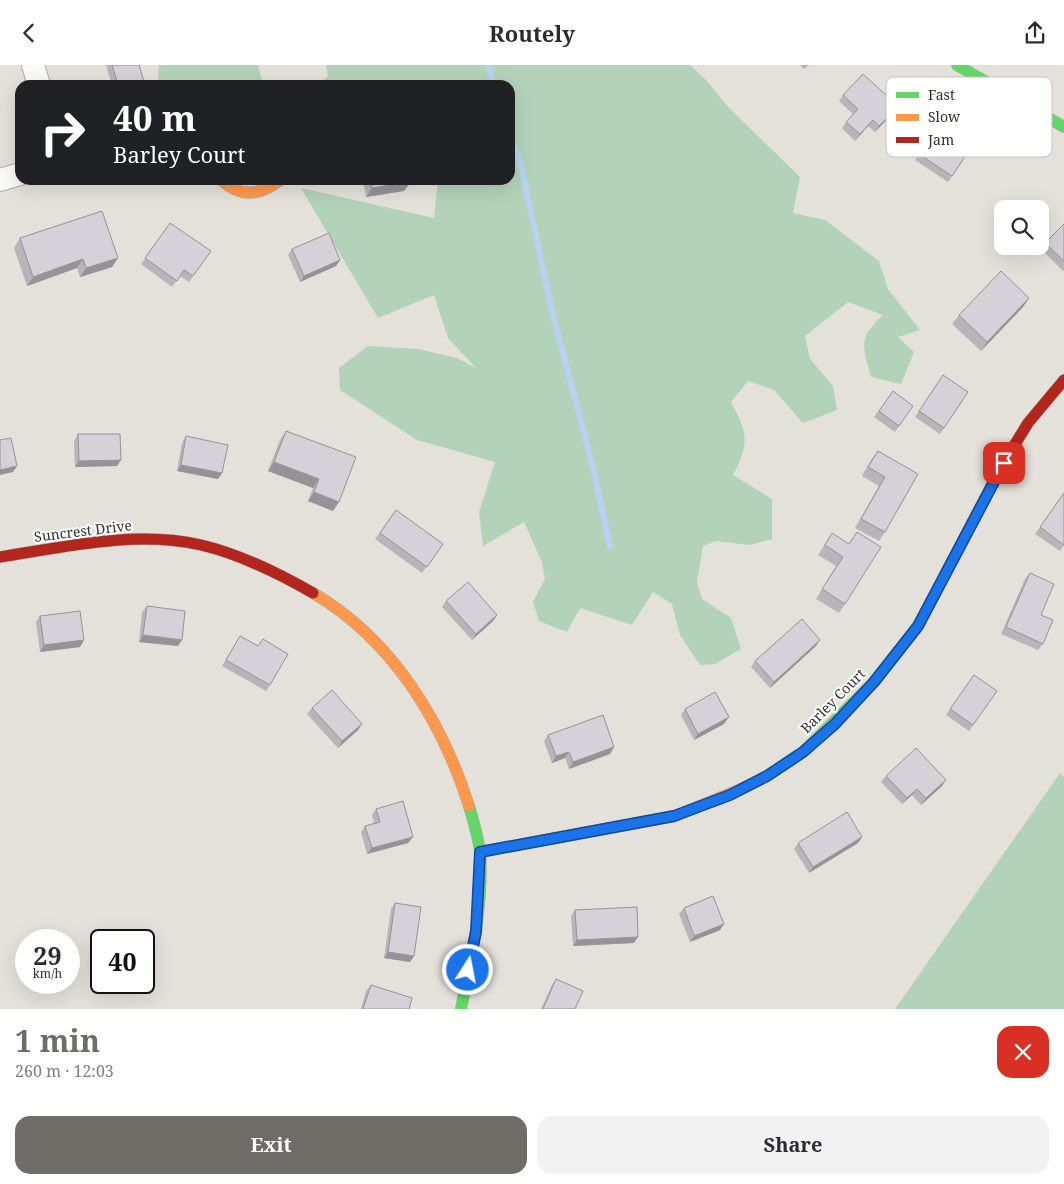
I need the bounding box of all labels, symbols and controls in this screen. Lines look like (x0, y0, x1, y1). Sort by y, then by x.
text: Routely (489, 18, 575, 48)
icon: back (15, 19, 43, 47)
icon: share (1021, 19, 1049, 47)
legend (886, 77, 1052, 157)
text: Fast (928, 85, 955, 104)
text: 40 m (113, 94, 196, 141)
icon: right (30, 100, 95, 165)
text: Slow (928, 107, 961, 126)
text: Jam (927, 130, 954, 149)
text: Barley Court (113, 139, 245, 169)
map controls (994, 200, 1049, 255)
button: search (994, 200, 1049, 255)
pin (983, 442, 1025, 484)
icon: arrive (990, 449, 1018, 477)
street label: Suncrest Drive (33, 515, 133, 546)
street label: Barley Court (796, 664, 869, 737)
speed limit sign: 40 (90, 929, 155, 994)
text: 29 (33, 938, 62, 972)
position arrow (441, 943, 493, 995)
text: km/h (33, 965, 62, 982)
text: 1 min (15, 1020, 100, 1061)
button: close (997, 1026, 1049, 1078)
text: 260 m · 12:03 (15, 1060, 114, 1082)
button: Exit (15, 1116, 527, 1174)
button: Share (537, 1116, 1049, 1174)

